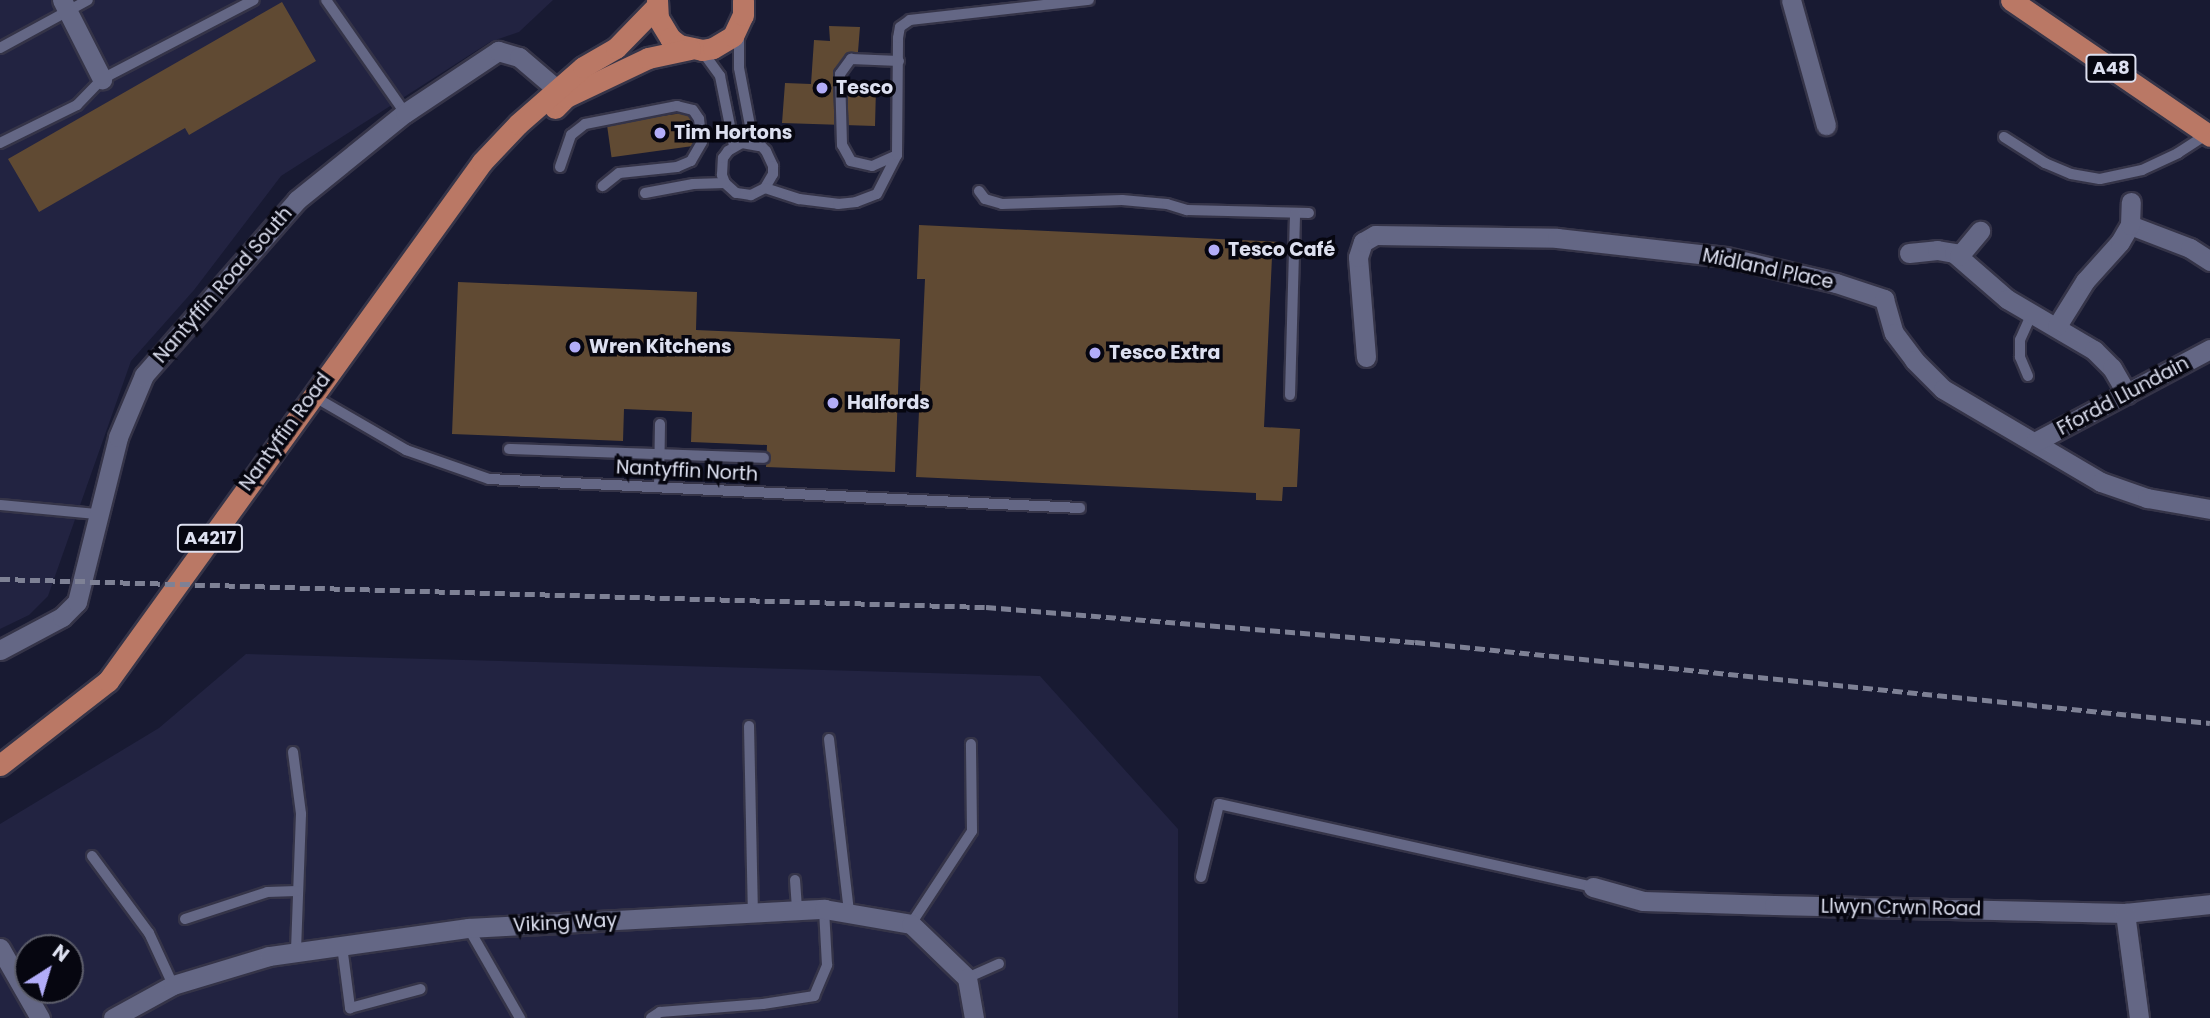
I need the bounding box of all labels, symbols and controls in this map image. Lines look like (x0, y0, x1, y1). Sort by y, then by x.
road number: A48 (2085, 54, 2137, 82)
place label: Tesco (836, 77, 893, 99)
marker: Tesco (814, 80, 830, 96)
place label: Tim Hortons (674, 122, 792, 144)
marker: Tim Hortons (652, 125, 668, 141)
street label: Nantyffin Road South (149, 202, 297, 368)
place label: Tesco Café (1228, 239, 1335, 261)
marker: Tesco Café (1206, 242, 1222, 258)
street label: Midland Place (1700, 244, 1836, 294)
place label: Wren Kitchens (589, 336, 732, 358)
marker: Wren Kitchens (567, 339, 583, 355)
place label: Tesco Extra (1109, 342, 1220, 364)
marker: Tesco Extra (1087, 345, 1103, 361)
street label: Ffordd Llundain (2053, 352, 2193, 440)
street label: Nantyffin Road (235, 369, 335, 495)
place label: Halfords (847, 392, 930, 414)
marker: Halfords (825, 395, 841, 411)
street label: Nantyffin North (615, 456, 759, 486)
road number: A4217 (177, 524, 243, 552)
street label: Llwyn Crwn Road (1821, 895, 1981, 921)
street label: Viking Way (512, 909, 618, 937)
north arrow (14, 934, 84, 1004)
text: N (47, 938, 75, 969)

